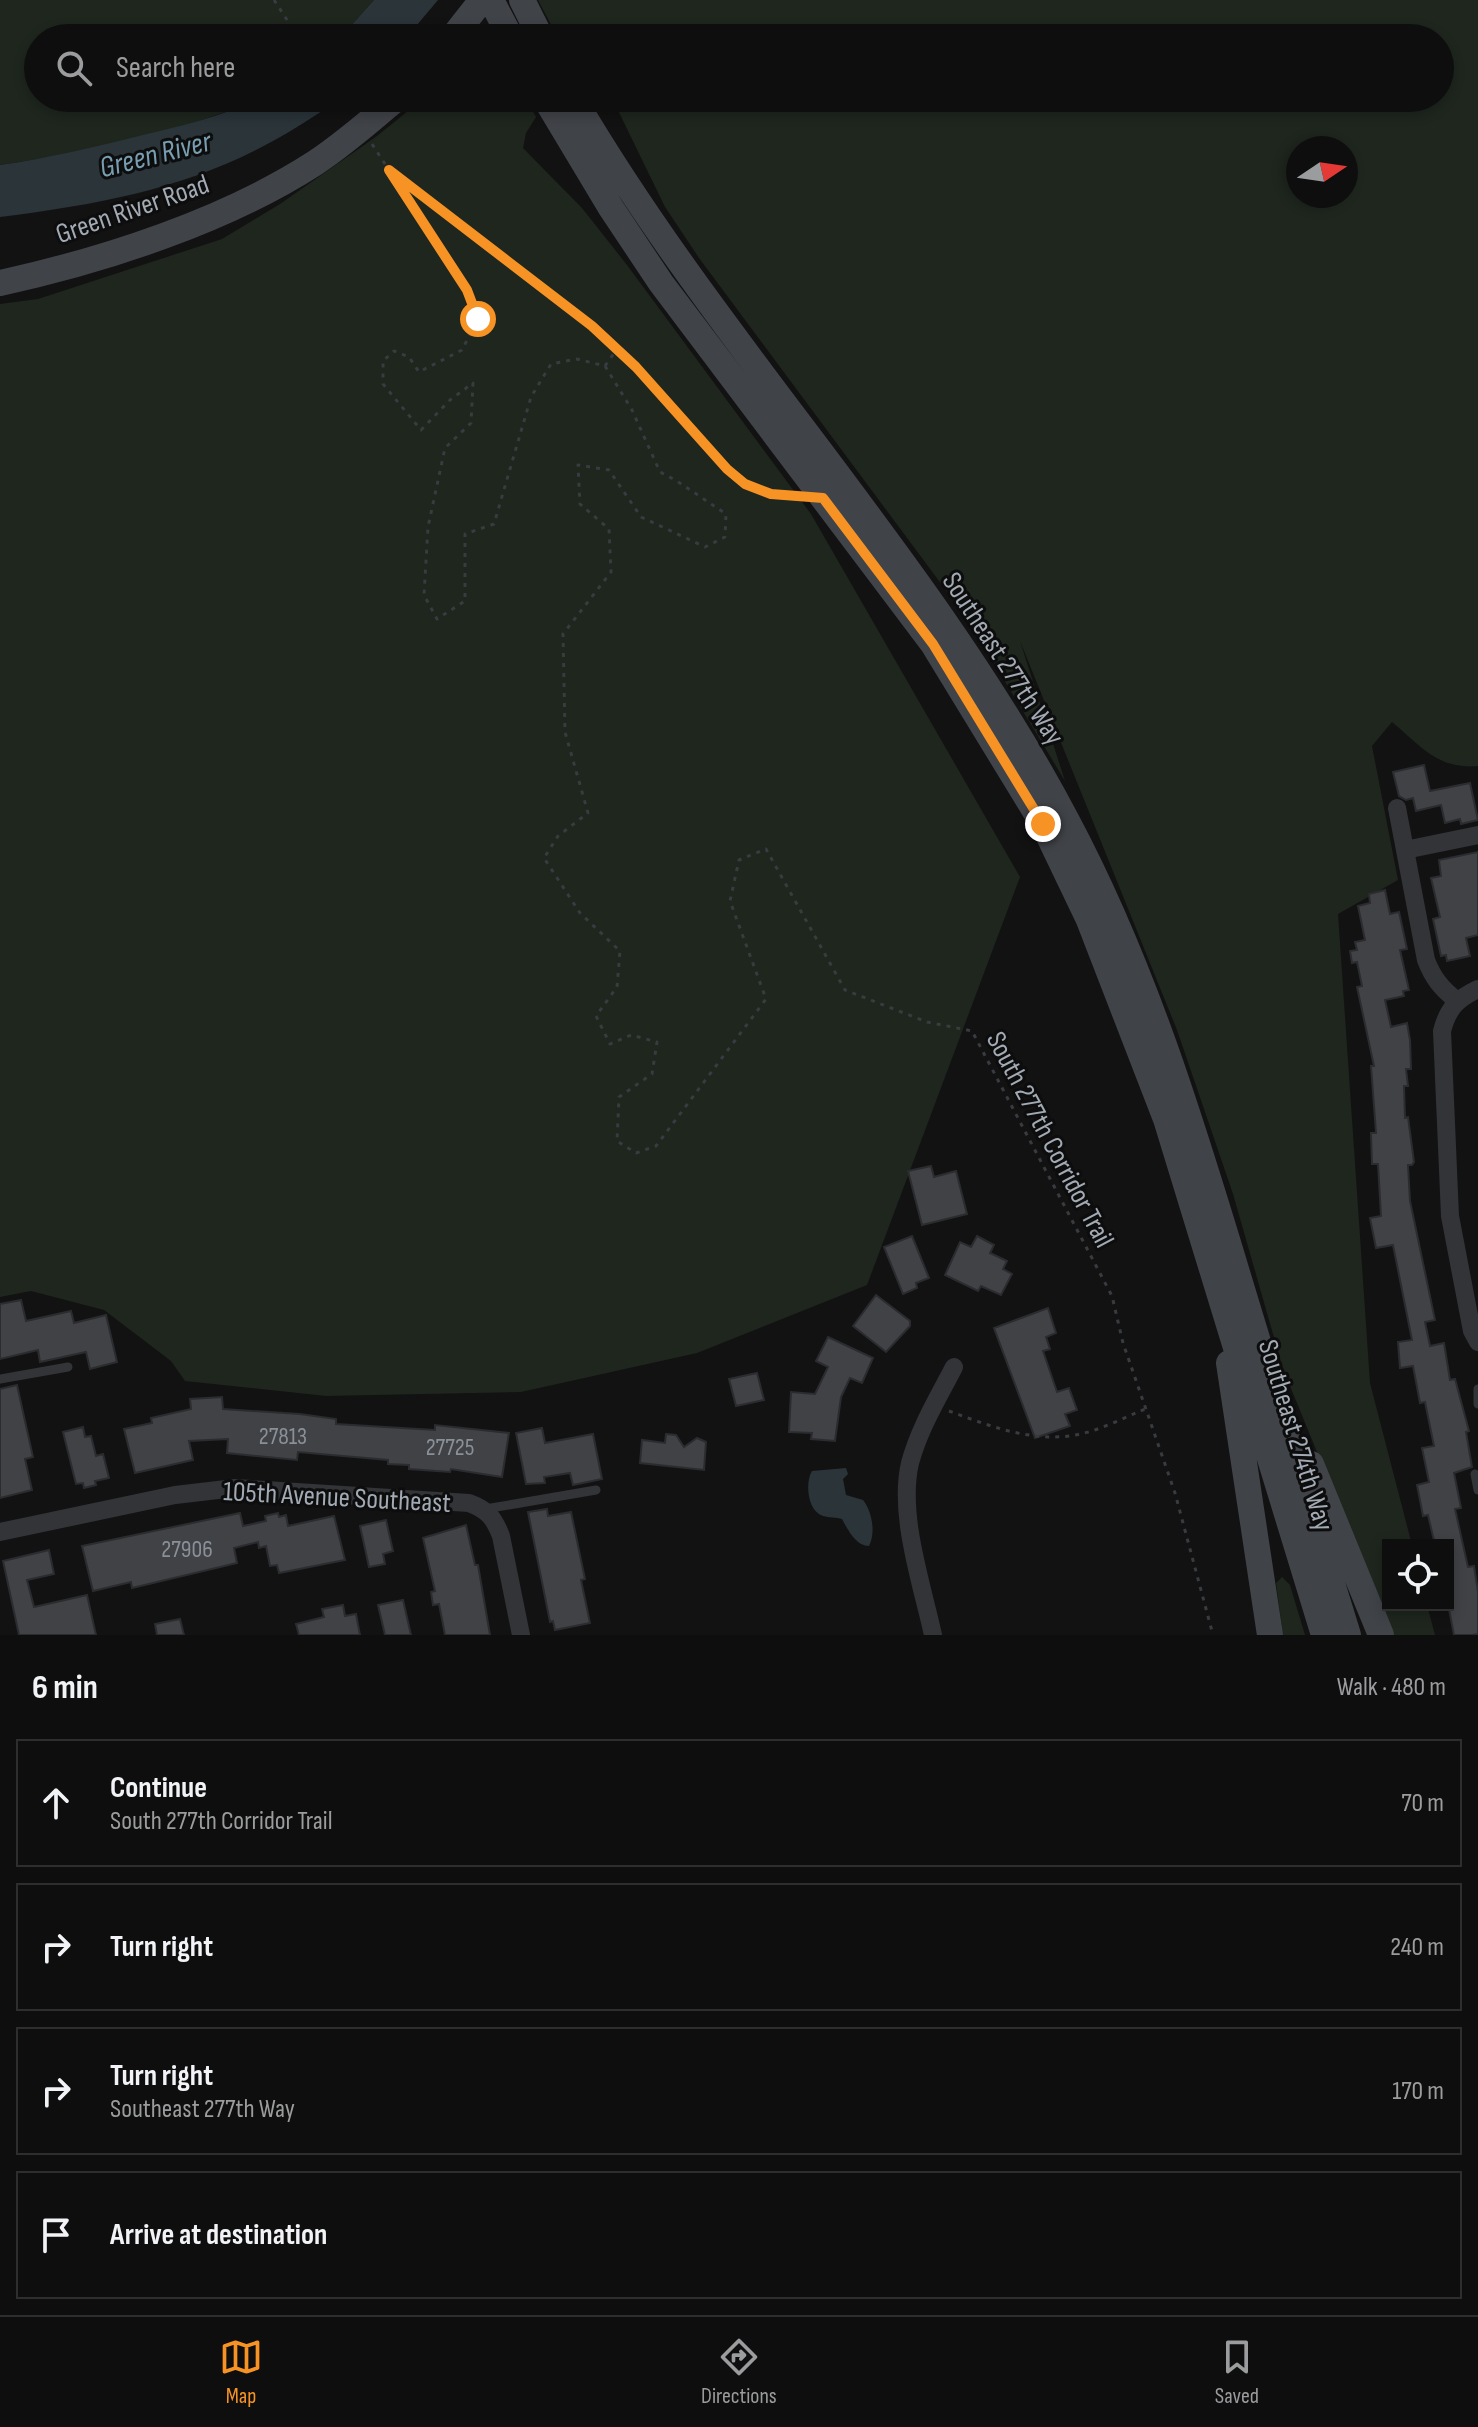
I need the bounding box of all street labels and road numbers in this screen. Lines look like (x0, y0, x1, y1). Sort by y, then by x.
street label: Green River Road (52, 168, 213, 251)
street label: Southeast 277th Way (935, 566, 1071, 751)
street label: South 277th Corridor Trail (979, 1026, 1120, 1253)
street label: Southeast 274th Way (1251, 1336, 1340, 1535)
street label: 105th Avenue Southeast (222, 1475, 452, 1520)

